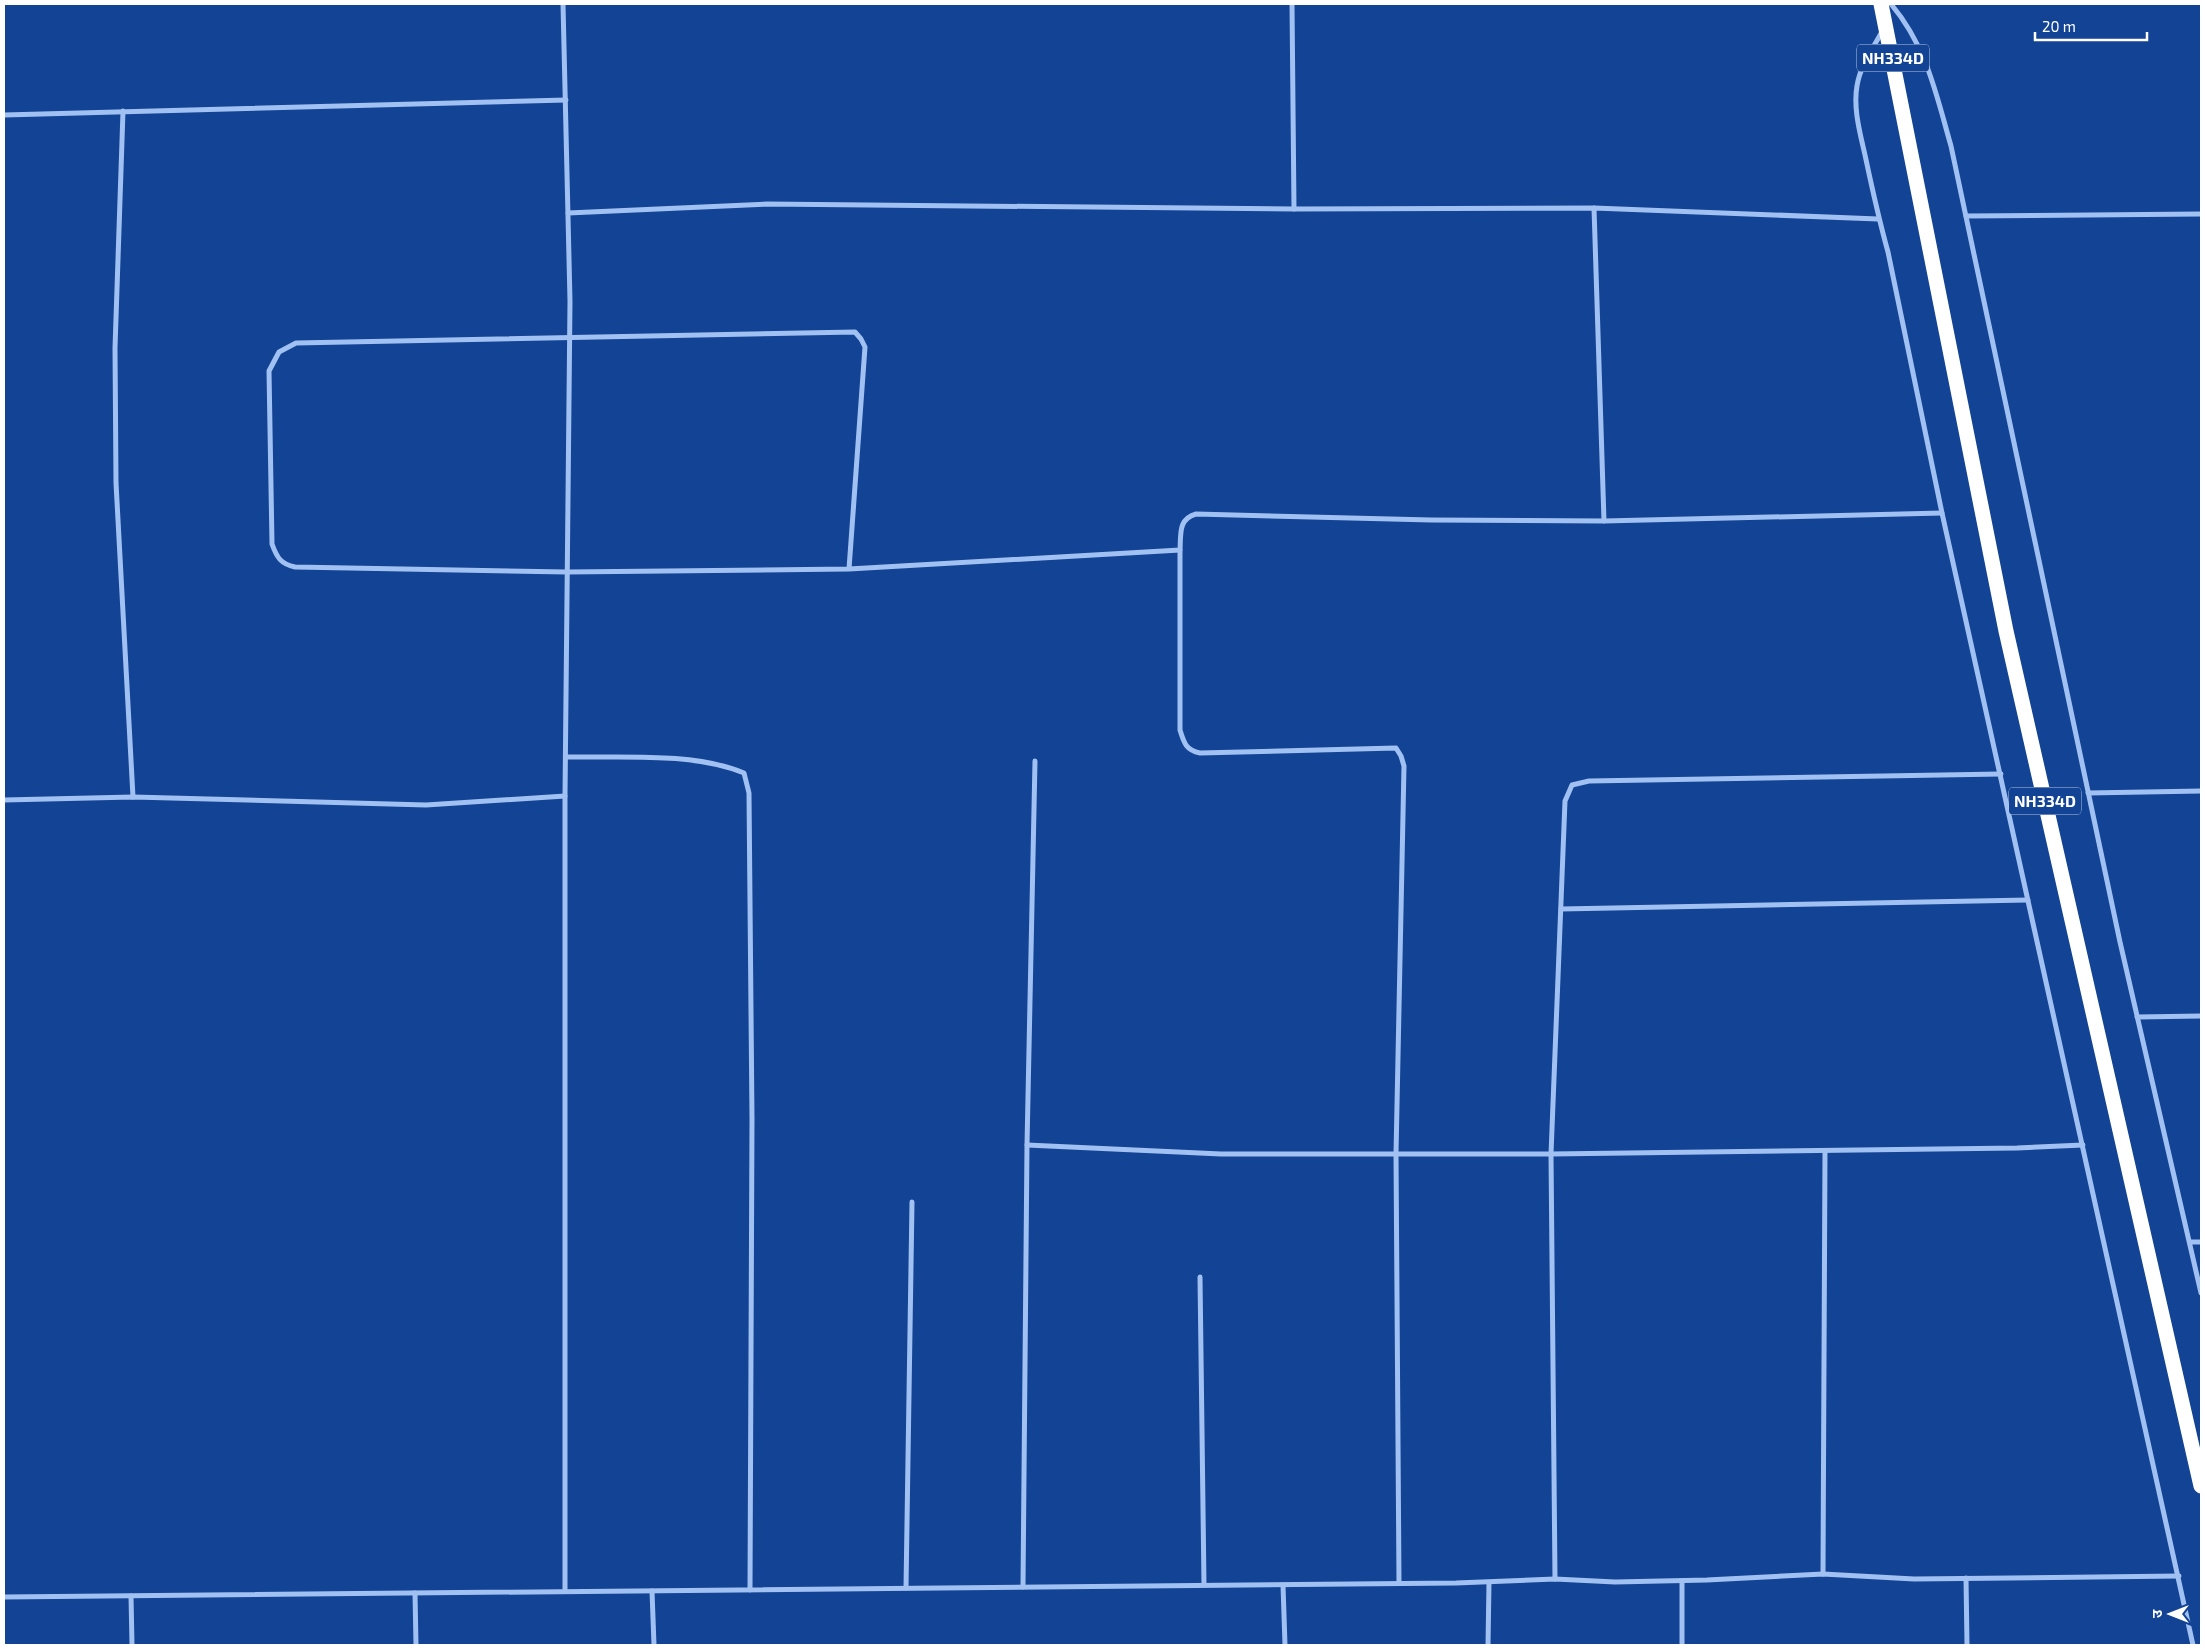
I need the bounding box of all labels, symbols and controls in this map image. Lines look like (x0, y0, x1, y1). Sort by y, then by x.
scale bar (2035, 10, 2148, 42)
text: 20 m (2042, 17, 2076, 35)
road number: NH334D (1857, 44, 1929, 72)
road number: NH334D (2009, 788, 2081, 814)
north arrow (2145, 1589, 2195, 1639)
text: उ (2148, 1609, 2165, 1618)

